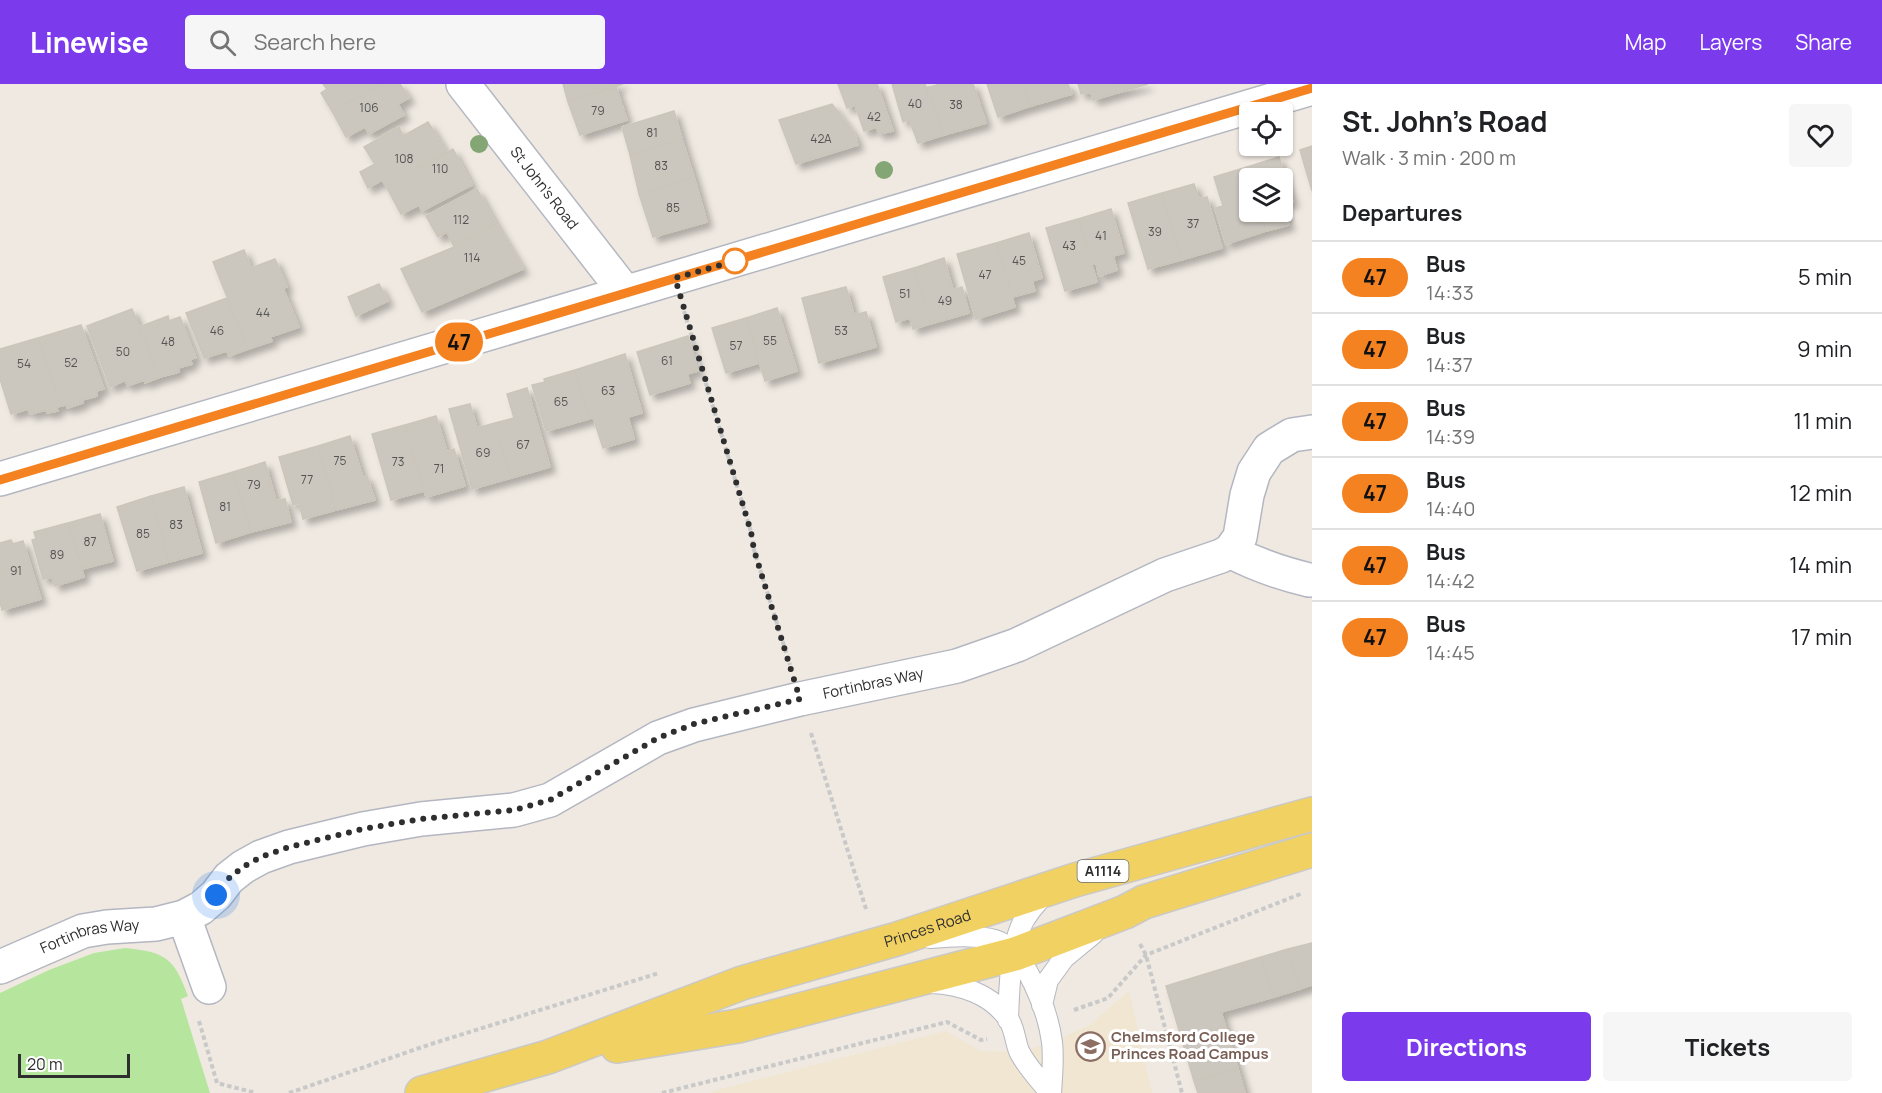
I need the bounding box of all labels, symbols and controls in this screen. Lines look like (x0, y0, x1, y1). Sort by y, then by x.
search box (185, 15, 605, 69)
text: Linewise (30, 23, 149, 61)
icon: search (206, 26, 239, 59)
text: Search here (254, 27, 376, 57)
text: Map (1625, 28, 1666, 56)
text: Layers (1699, 28, 1762, 56)
text: Share (1795, 28, 1852, 56)
house number: 40 (908, 95, 922, 112)
house number: 38 (949, 96, 963, 113)
house number: 106 (359, 99, 379, 116)
house number: 79 (591, 102, 605, 119)
map controls (1239, 102, 1293, 222)
button: locate (1239, 102, 1293, 156)
text: St. John's Road (1342, 102, 1548, 140)
button: heart (1789, 104, 1852, 167)
house number: 42 (867, 108, 881, 125)
house number: 81 (646, 124, 658, 141)
house number: 42A (810, 130, 832, 147)
street label: St John's Road (506, 142, 583, 234)
text: Walk · 3 min · 200 m (1342, 144, 1516, 171)
house number: 108 (395, 150, 414, 167)
house number: 83 (654, 157, 668, 174)
house number: 110 (432, 160, 448, 177)
button: layers (1239, 168, 1293, 222)
text: Departures (1342, 198, 1462, 228)
house number: 85 (666, 199, 680, 216)
house number: 112 (453, 211, 469, 228)
house number: 37 (1187, 215, 1199, 232)
house number: 39 (1148, 223, 1162, 240)
house number: 41 (1095, 227, 1107, 244)
house number: 43 (1062, 237, 1076, 254)
unlabelled marker (722, 248, 748, 274)
house number: 114 (464, 249, 480, 266)
text: Bus (1426, 249, 1466, 279)
house number: 45 (1012, 252, 1026, 269)
text: 5 min (1798, 262, 1852, 292)
text: 47 (1363, 263, 1387, 291)
house number: 47 (978, 266, 992, 283)
text: 14:33 (1426, 279, 1474, 306)
house number: 51 (899, 285, 911, 302)
house number: 49 (938, 292, 952, 309)
house number: 44 (256, 304, 270, 321)
text: Bus (1426, 321, 1466, 351)
house number: 46 (210, 322, 224, 339)
line badge: 47 (432, 322, 486, 362)
house number: 53 (834, 322, 848, 339)
text: 47 (447, 328, 471, 356)
house number: 55 (763, 332, 777, 349)
house number: 48 (161, 333, 175, 350)
text: 9 min (1797, 334, 1852, 364)
text: 47 (1363, 335, 1387, 363)
house number: 57 (730, 337, 742, 354)
house number: 50 (116, 343, 130, 360)
text: 14:37 (1426, 351, 1473, 378)
house number: 61 (661, 352, 673, 369)
house number: 52 (64, 354, 78, 371)
house number: 54 (17, 355, 31, 372)
house number: 63 (601, 382, 615, 399)
house number: 65 (554, 393, 568, 410)
text: Bus (1426, 393, 1466, 423)
text: 11 min (1794, 406, 1852, 436)
text: 47 (1363, 407, 1387, 435)
text: 14:39 (1426, 423, 1475, 450)
house number: 67 (516, 436, 530, 453)
house number: 69 (476, 444, 490, 461)
house number: 75 (334, 452, 347, 469)
house number: 73 (392, 453, 404, 470)
house number: 71 (434, 460, 444, 477)
text: Bus (1426, 465, 1466, 495)
house number: 77 (301, 471, 313, 488)
house number: 79 (247, 476, 261, 493)
text: 12 min (1790, 478, 1852, 508)
text: 47 (1363, 479, 1387, 507)
text: 14:40 (1426, 495, 1476, 522)
house number: 81 (219, 498, 231, 515)
house number: 83 (169, 516, 183, 533)
house number: 85 (136, 525, 150, 542)
house number: 87 (84, 533, 97, 550)
text: Bus (1426, 537, 1466, 567)
house number: 89 (50, 546, 64, 563)
text: 14 min (1789, 550, 1852, 580)
text: 47 (1363, 551, 1387, 579)
house number: 91 (10, 562, 22, 579)
text: 14:42 (1426, 567, 1475, 594)
text: Bus (1426, 609, 1466, 639)
text: 17 min (1791, 622, 1852, 652)
text: 47 (1363, 623, 1387, 651)
text: 14:45 (1426, 639, 1475, 666)
street label: Fortinbras Way (821, 662, 926, 704)
road number: A1114 (1078, 860, 1128, 882)
your location (201, 880, 231, 910)
street label: Princes Road (882, 904, 974, 952)
street label: Fortinbras Way (37, 914, 140, 958)
button: Directions (1342, 1012, 1591, 1081)
button: Tickets (1603, 1012, 1852, 1081)
place label: Chelmsford College Princes Road Campus (1111, 1026, 1269, 1064)
school or university icon: Chelmsford College Princes Road Campus (1074, 1030, 1106, 1062)
scale bar (18, 1051, 130, 1078)
text: 20 m (27, 1053, 63, 1075)

